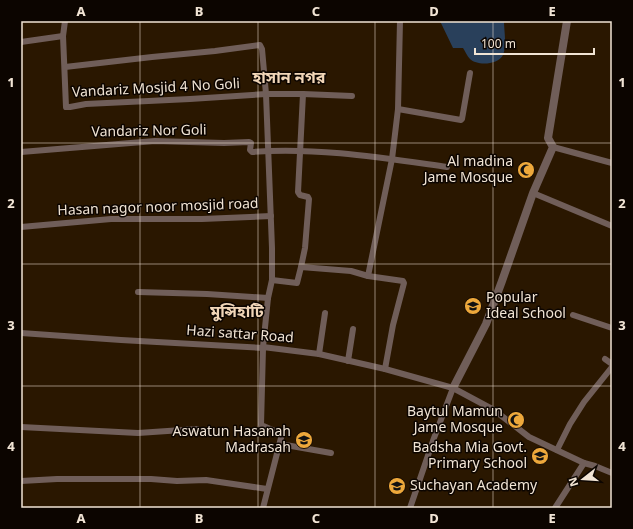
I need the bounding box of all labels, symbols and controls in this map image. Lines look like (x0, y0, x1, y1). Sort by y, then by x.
text: A (76, 4, 86, 21)
text: B (195, 4, 204, 21)
text: C (312, 4, 320, 21)
text: D (429, 4, 439, 21)
text: E (548, 4, 556, 21)
scale bar (475, 30, 594, 56)
text: 100 m (481, 37, 516, 53)
district label: হাসান নগর (252, 68, 326, 90)
text: 1 (7, 75, 15, 92)
street label: Vandariz Mosjid 4 No Goli (71, 75, 241, 103)
text: 1 (618, 75, 626, 92)
street label: Vandariz Nor Goli (91, 121, 207, 143)
place label: Al madina Jame Mosque (422, 153, 513, 188)
mosque icon: Al madina Jame Mosque (516, 160, 536, 180)
street label: Hasan nagor noor mosjid road (57, 195, 259, 221)
text: 2 (7, 196, 15, 213)
text: 2 (618, 196, 626, 213)
place label: Popular Ideal School (486, 289, 566, 324)
school or university icon: Popular Ideal School (463, 296, 483, 316)
district label: মুন্সিহাটি (209, 302, 265, 324)
text: 3 (7, 318, 15, 335)
text: 3 (618, 318, 626, 335)
street label: Hazi sattar Road (186, 322, 294, 348)
place label: Baytul Mamun Jame Mosque (407, 403, 503, 438)
mosque icon: Baytul Mamun Jame Mosque (506, 410, 526, 430)
place label: Aswatun Hasanah Madrasah (173, 423, 291, 458)
school or university icon: Aswatun Hasanah Madrasah (294, 430, 314, 450)
text: 4 (7, 439, 15, 456)
place label: Badsha Mia Govt. Primary School (412, 439, 527, 474)
text: 4 (618, 439, 626, 456)
school or university icon: Badsha Mia Govt. Primary School (530, 446, 550, 466)
north arrow (563, 459, 603, 499)
text: N (566, 475, 582, 488)
school or university icon: Suchayan Academy (387, 476, 407, 496)
place label: Suchayan Academy (410, 477, 538, 496)
text: A (76, 511, 86, 528)
text: B (195, 511, 204, 528)
text: C (312, 511, 320, 528)
text: D (429, 511, 439, 528)
text: E (548, 511, 556, 528)

